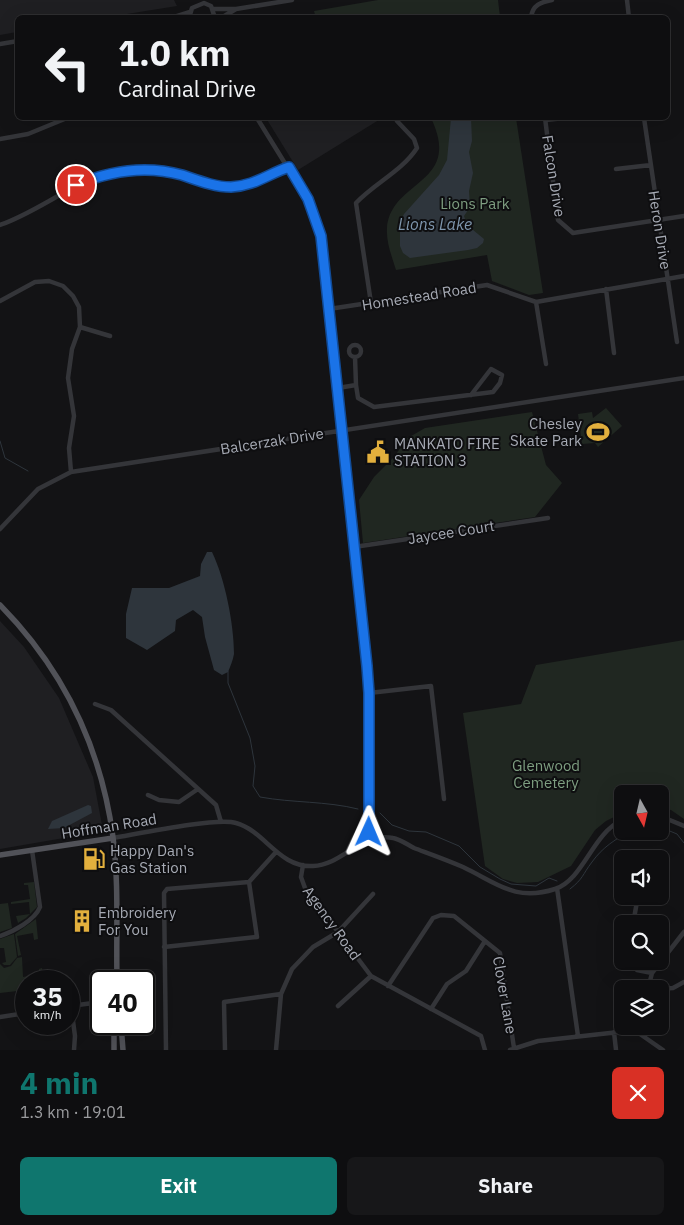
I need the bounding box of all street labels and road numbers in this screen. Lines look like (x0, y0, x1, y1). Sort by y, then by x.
street label: Falcon Drive (538, 134, 570, 218)
street label: Heron Drive (644, 189, 676, 271)
street label: Homestead Road (360, 278, 478, 314)
street label: Balcerzak Drive (219, 423, 325, 459)
street label: Jaycee Court (406, 516, 496, 548)
street label: Hoffman Road (60, 809, 158, 843)
street label: Agency Road (299, 882, 365, 964)
street label: Clover Lane (489, 955, 521, 1035)

